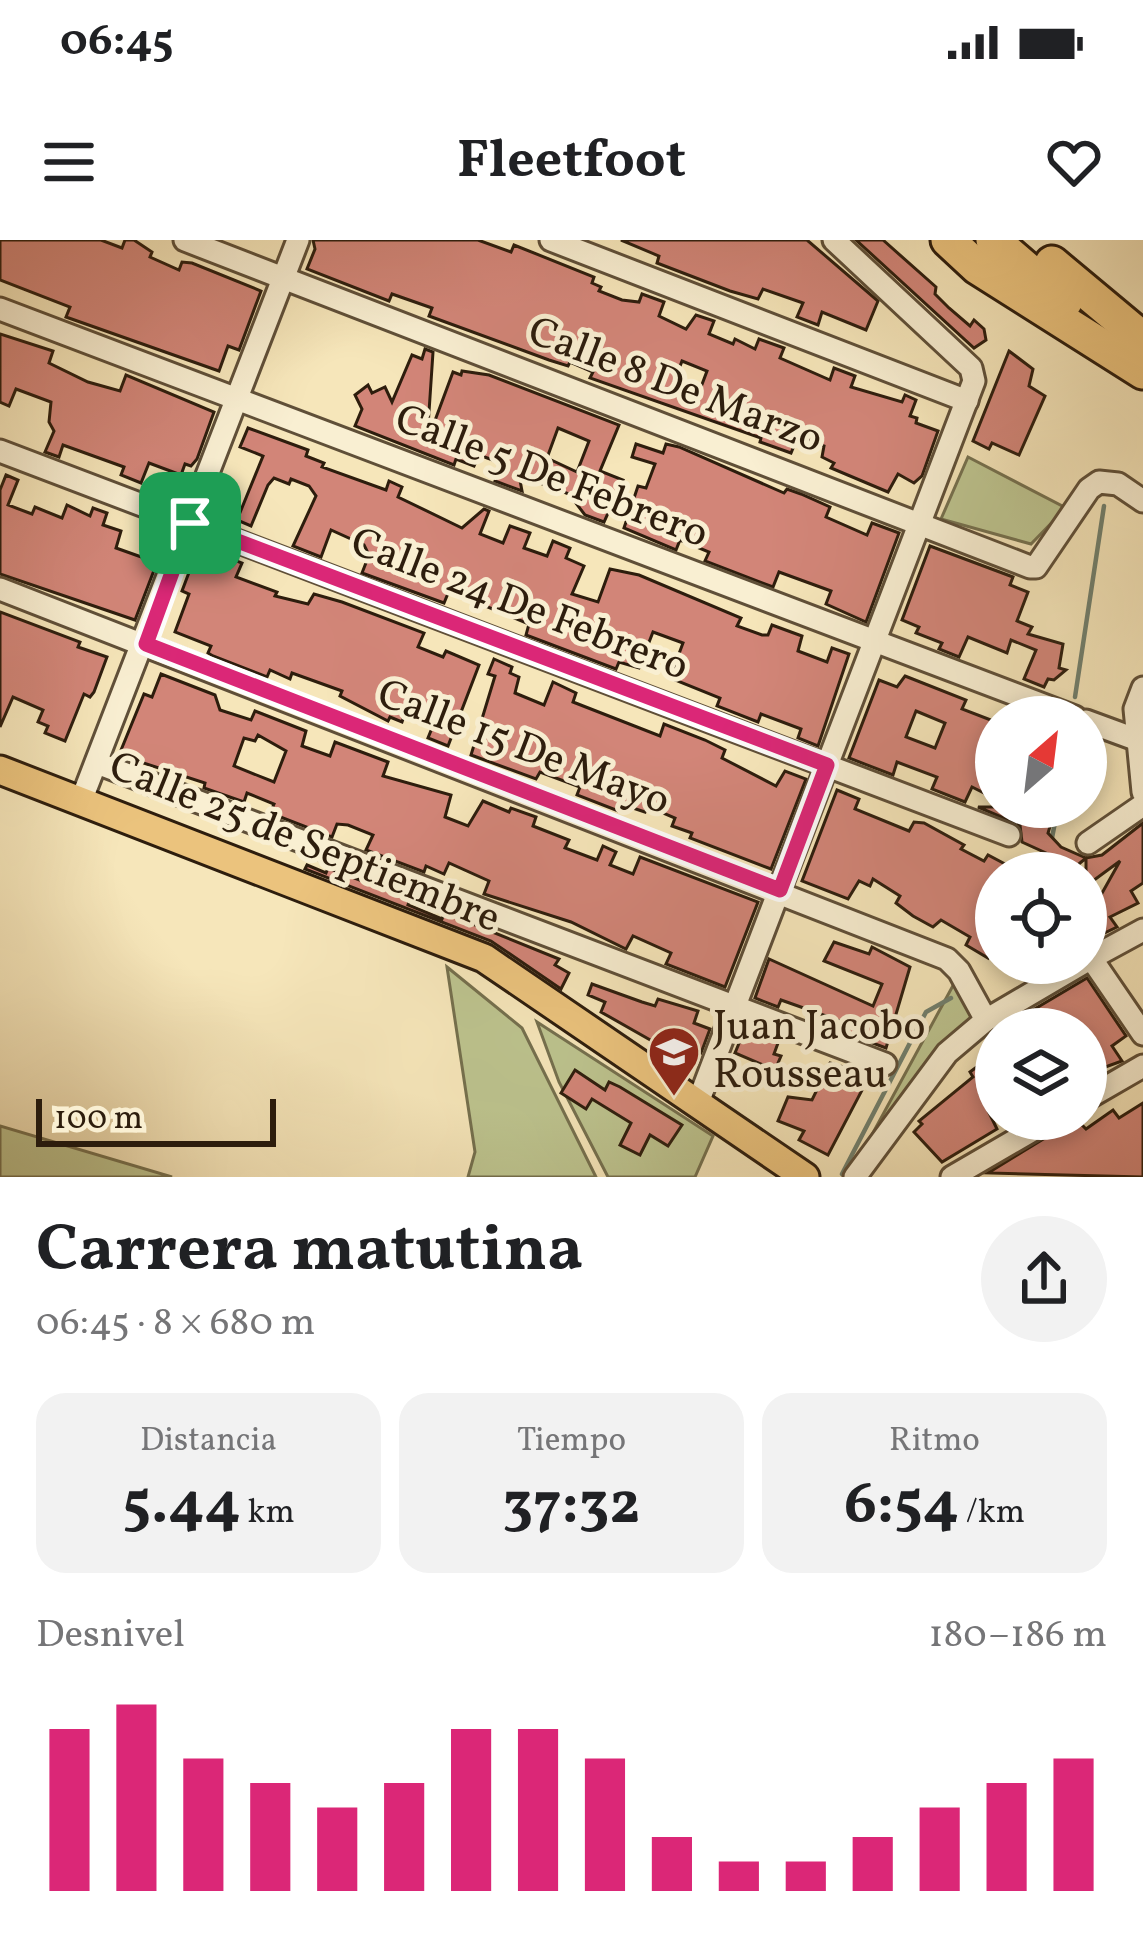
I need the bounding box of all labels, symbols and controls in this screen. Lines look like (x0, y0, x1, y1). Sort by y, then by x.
text: 06:45 (60, 11, 174, 74)
text: Fleetfoot (457, 125, 686, 200)
icon: menu (36, 129, 102, 195)
icon: heart (1041, 129, 1107, 195)
street label: Calle 8 De Marzo (519, 304, 831, 470)
street label: Calle 5 De Febrero (386, 391, 716, 565)
pin (139, 472, 241, 574)
icon: arrive (157, 490, 223, 556)
street label: Calle 24 De Febrero (342, 514, 696, 698)
street label: Calle 15 De Mayo (368, 666, 678, 832)
north arrow (975, 696, 1107, 828)
map controls (975, 696, 1107, 1140)
street label: Calle 25 de Septiembre (100, 739, 508, 949)
button: locate (975, 852, 1107, 984)
place label: Juan Jacobo Rousseau (713, 999, 926, 1106)
button: layers (975, 1008, 1107, 1140)
school or university icon: Juan Jacobo Rousseau (646, 1024, 702, 1098)
scale bar (36, 1093, 276, 1146)
text: 100 m (54, 1097, 143, 1143)
text: Carrera matutina (36, 1206, 583, 1298)
button: share (981, 1216, 1107, 1342)
text: 06:45 · 8 × 680 m (36, 1297, 315, 1351)
text: Distancia (140, 1419, 277, 1465)
text: Tiempo (517, 1419, 626, 1465)
text: Ritmo (889, 1419, 980, 1465)
text: 5.44 (122, 1465, 241, 1548)
text: 37:32 (502, 1465, 641, 1548)
text: 6:54 (844, 1465, 959, 1548)
text: km (241, 1491, 295, 1537)
text: /km (959, 1491, 1025, 1537)
text: Desnivel (36, 1609, 185, 1663)
text: 180–186 m (928, 1609, 1107, 1663)

